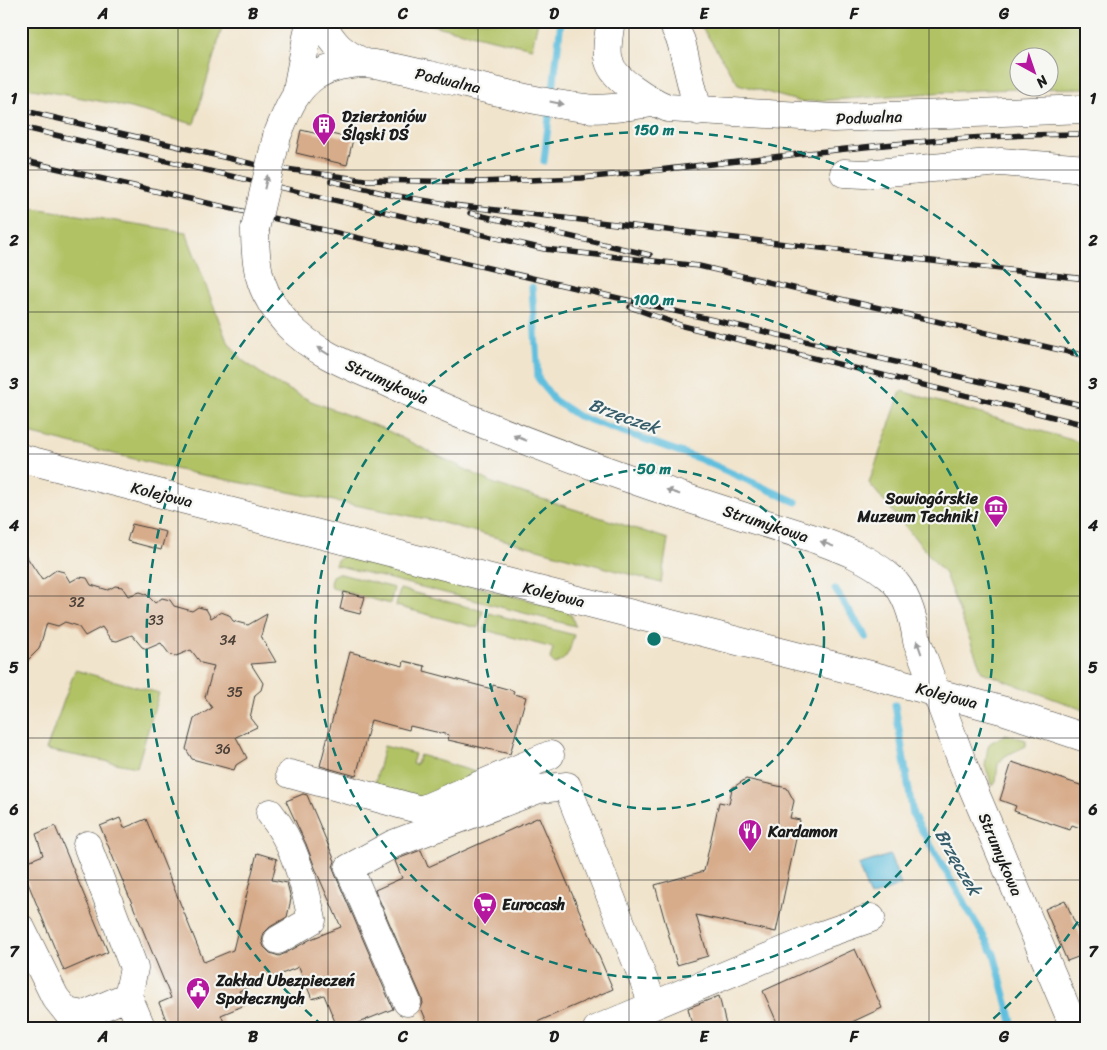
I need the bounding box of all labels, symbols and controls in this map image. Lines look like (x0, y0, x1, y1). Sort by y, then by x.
text: A (97, 0, 108, 28)
text: B (248, 0, 259, 28)
text: C (397, 0, 409, 28)
text: D (549, 0, 559, 28)
text: E (700, 0, 710, 28)
text: F (849, 0, 860, 28)
text: G (998, 0, 1010, 28)
north arrow (1010, 48, 1060, 98)
street label: Podwalna (412, 59, 484, 102)
text: N (1030, 68, 1055, 94)
text: 1 (11, 84, 18, 113)
text: 1 (1090, 84, 1097, 113)
one-way arrow (549, 100, 565, 108)
place label: Dzierżoniów Śląski DŚ (341, 102, 427, 149)
street label: Podwalna (835, 102, 903, 133)
building icon: Dzierżoniów Śląski DŚ (311, 112, 337, 146)
text: 150 m (634, 117, 675, 143)
one-way arrow (262, 175, 270, 190)
text: 2 (8, 226, 19, 255)
text: 2 (1087, 226, 1098, 255)
text: 100 m (634, 287, 675, 313)
one-way arrow (317, 347, 330, 356)
street label: Strumykowa (340, 350, 433, 413)
text: 3 (9, 369, 19, 398)
text: 3 (1088, 369, 1098, 398)
water label: Brzęczek (584, 388, 666, 444)
one-way arrow (513, 433, 527, 441)
text: 50 m (637, 456, 672, 482)
street label: Kolejowa (128, 473, 196, 516)
place label: Sowiogórskie Muzeum Techniki (857, 484, 979, 531)
one-way arrow (665, 488, 680, 496)
museum icon: Sowiogórskie Muzeum Techniki (983, 494, 1009, 528)
street label: Strumykowa (719, 496, 812, 551)
text: 4 (8, 511, 19, 540)
text: 4 (1087, 511, 1098, 540)
one-way arrow (819, 540, 834, 548)
street label: Kolejowa (520, 573, 588, 616)
house number: 32 (69, 590, 85, 615)
house number: 33 (148, 608, 164, 633)
house number: 34 (220, 628, 236, 653)
centre of rings (645, 630, 663, 648)
one-way arrow (915, 639, 923, 654)
text: 5 (9, 653, 19, 682)
text: 5 (1088, 653, 1098, 682)
street label: Kolejowa (913, 673, 981, 718)
house number: 35 (227, 680, 244, 705)
house number: 36 (215, 737, 231, 762)
text: 6 (8, 795, 19, 824)
text: 6 (1087, 795, 1098, 824)
street label: Strumykowa (970, 808, 1031, 901)
place label: Kardamon (767, 817, 838, 846)
restaurant icon: Kardamon (737, 818, 763, 852)
water label: Brzęczek (926, 822, 991, 904)
place label: Eurocash (502, 890, 566, 919)
supermarket icon: Eurocash (472, 891, 498, 925)
text: 7 (9, 937, 20, 966)
text: 7 (1088, 937, 1099, 966)
place label: Zakład Ubezpieczeń Społecznych (215, 966, 356, 1013)
public building icon: Zakład Ubezpieczeń Społecznych (185, 976, 211, 1010)
text: A (97, 1022, 108, 1050)
text: B (248, 1022, 259, 1050)
text: C (397, 1022, 409, 1050)
text: D (549, 1022, 559, 1050)
text: E (700, 1022, 710, 1050)
text: F (849, 1022, 860, 1050)
text: G (998, 1022, 1010, 1050)

